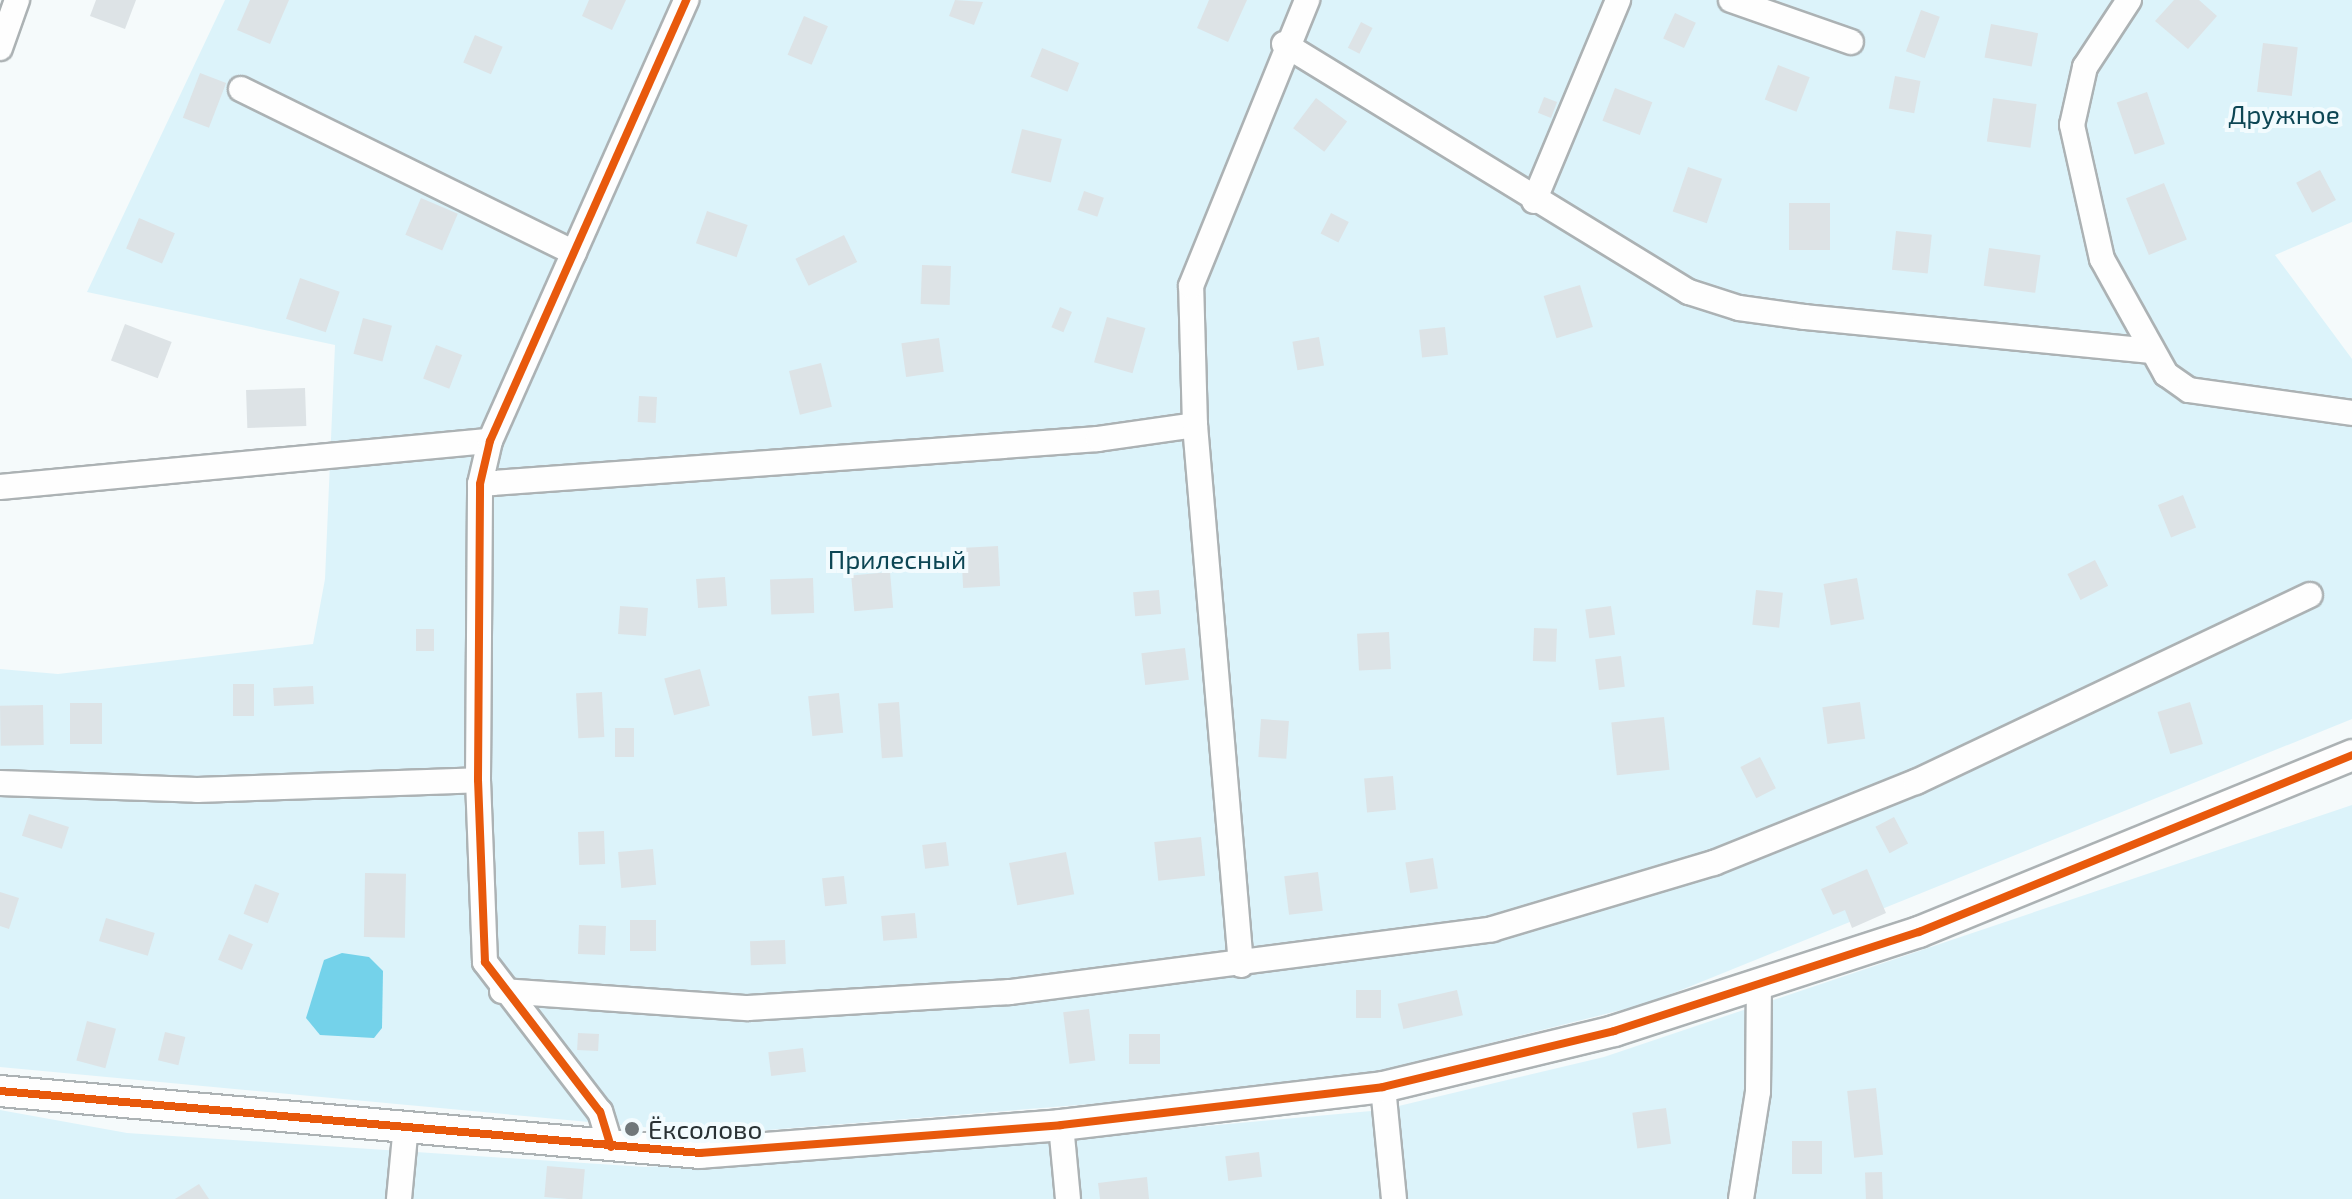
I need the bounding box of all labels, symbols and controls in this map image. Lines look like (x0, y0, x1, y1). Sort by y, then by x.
park label: Дружное (2228, 98, 2340, 130)
park label: Прилесный (828, 543, 966, 575)
place label: Ёксолово (648, 1113, 762, 1145)
marker: Ёксолово (623, 1120, 641, 1138)

